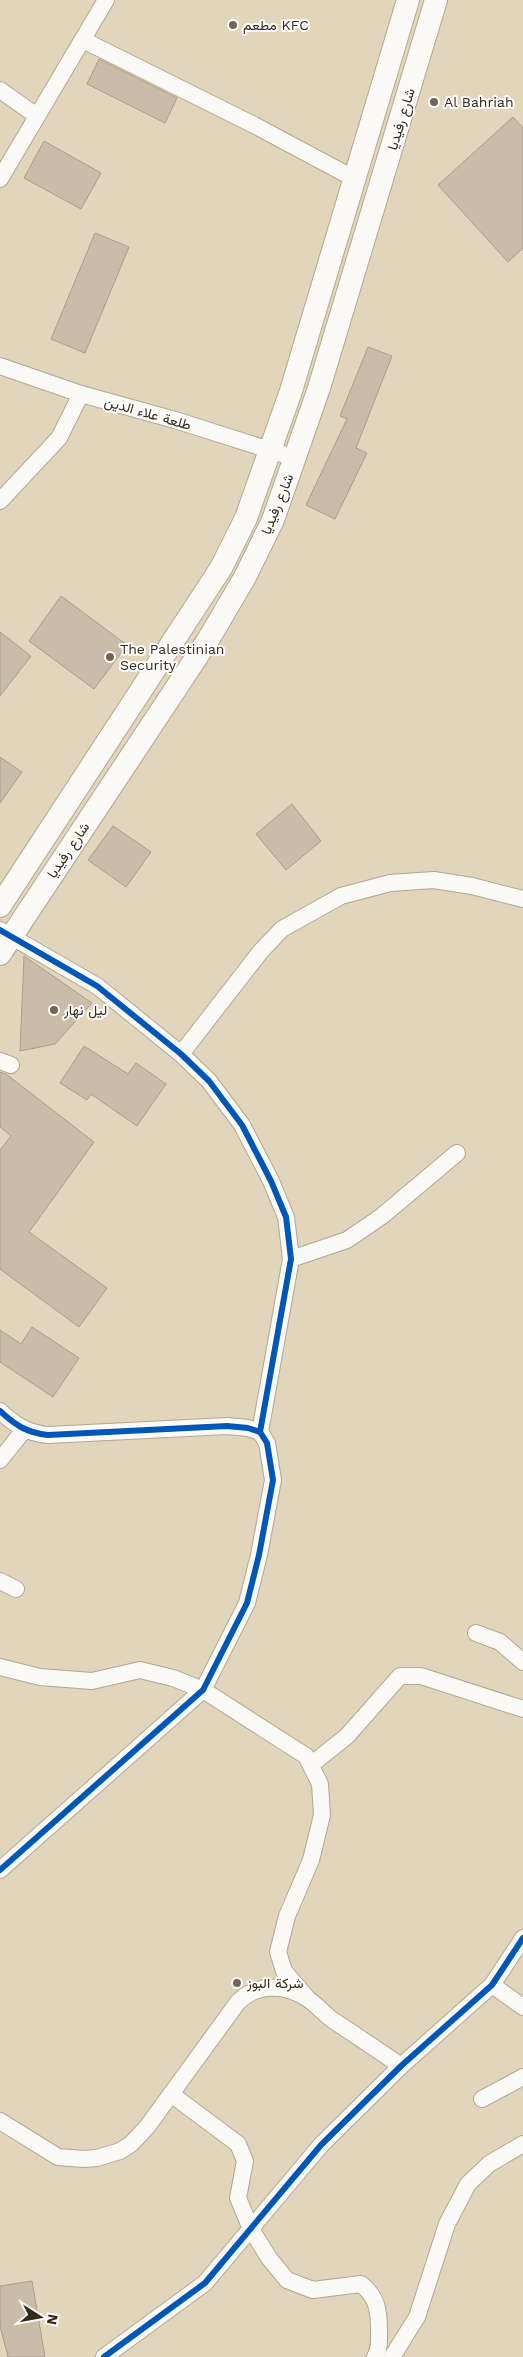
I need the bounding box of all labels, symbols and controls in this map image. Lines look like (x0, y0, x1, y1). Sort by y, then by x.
place label: مطعم KFC (243, 17, 309, 34)
marker: مطعم KFC (227, 19, 239, 31)
street label: شارع رفيديا (384, 86, 421, 153)
place label: Al Bahriah (444, 94, 514, 110)
marker: Al Bahriah (428, 96, 440, 108)
street label: طلعة علاء الدين (103, 393, 193, 434)
street label: شارع رفيديا (258, 471, 299, 538)
place label: The Palestinian Security (120, 641, 224, 673)
marker: The Palestinian Security (104, 651, 116, 663)
street label: شارع رفيديا (44, 819, 95, 883)
place label: ليل نهار (63, 1002, 107, 1019)
marker: ليل نهار (48, 1004, 60, 1016)
place label: شركة البوز (246, 1975, 304, 1992)
marker: شركة البوز (231, 1977, 243, 1989)
north arrow (15, 2292, 65, 2342)
text: N (44, 2313, 62, 2326)

